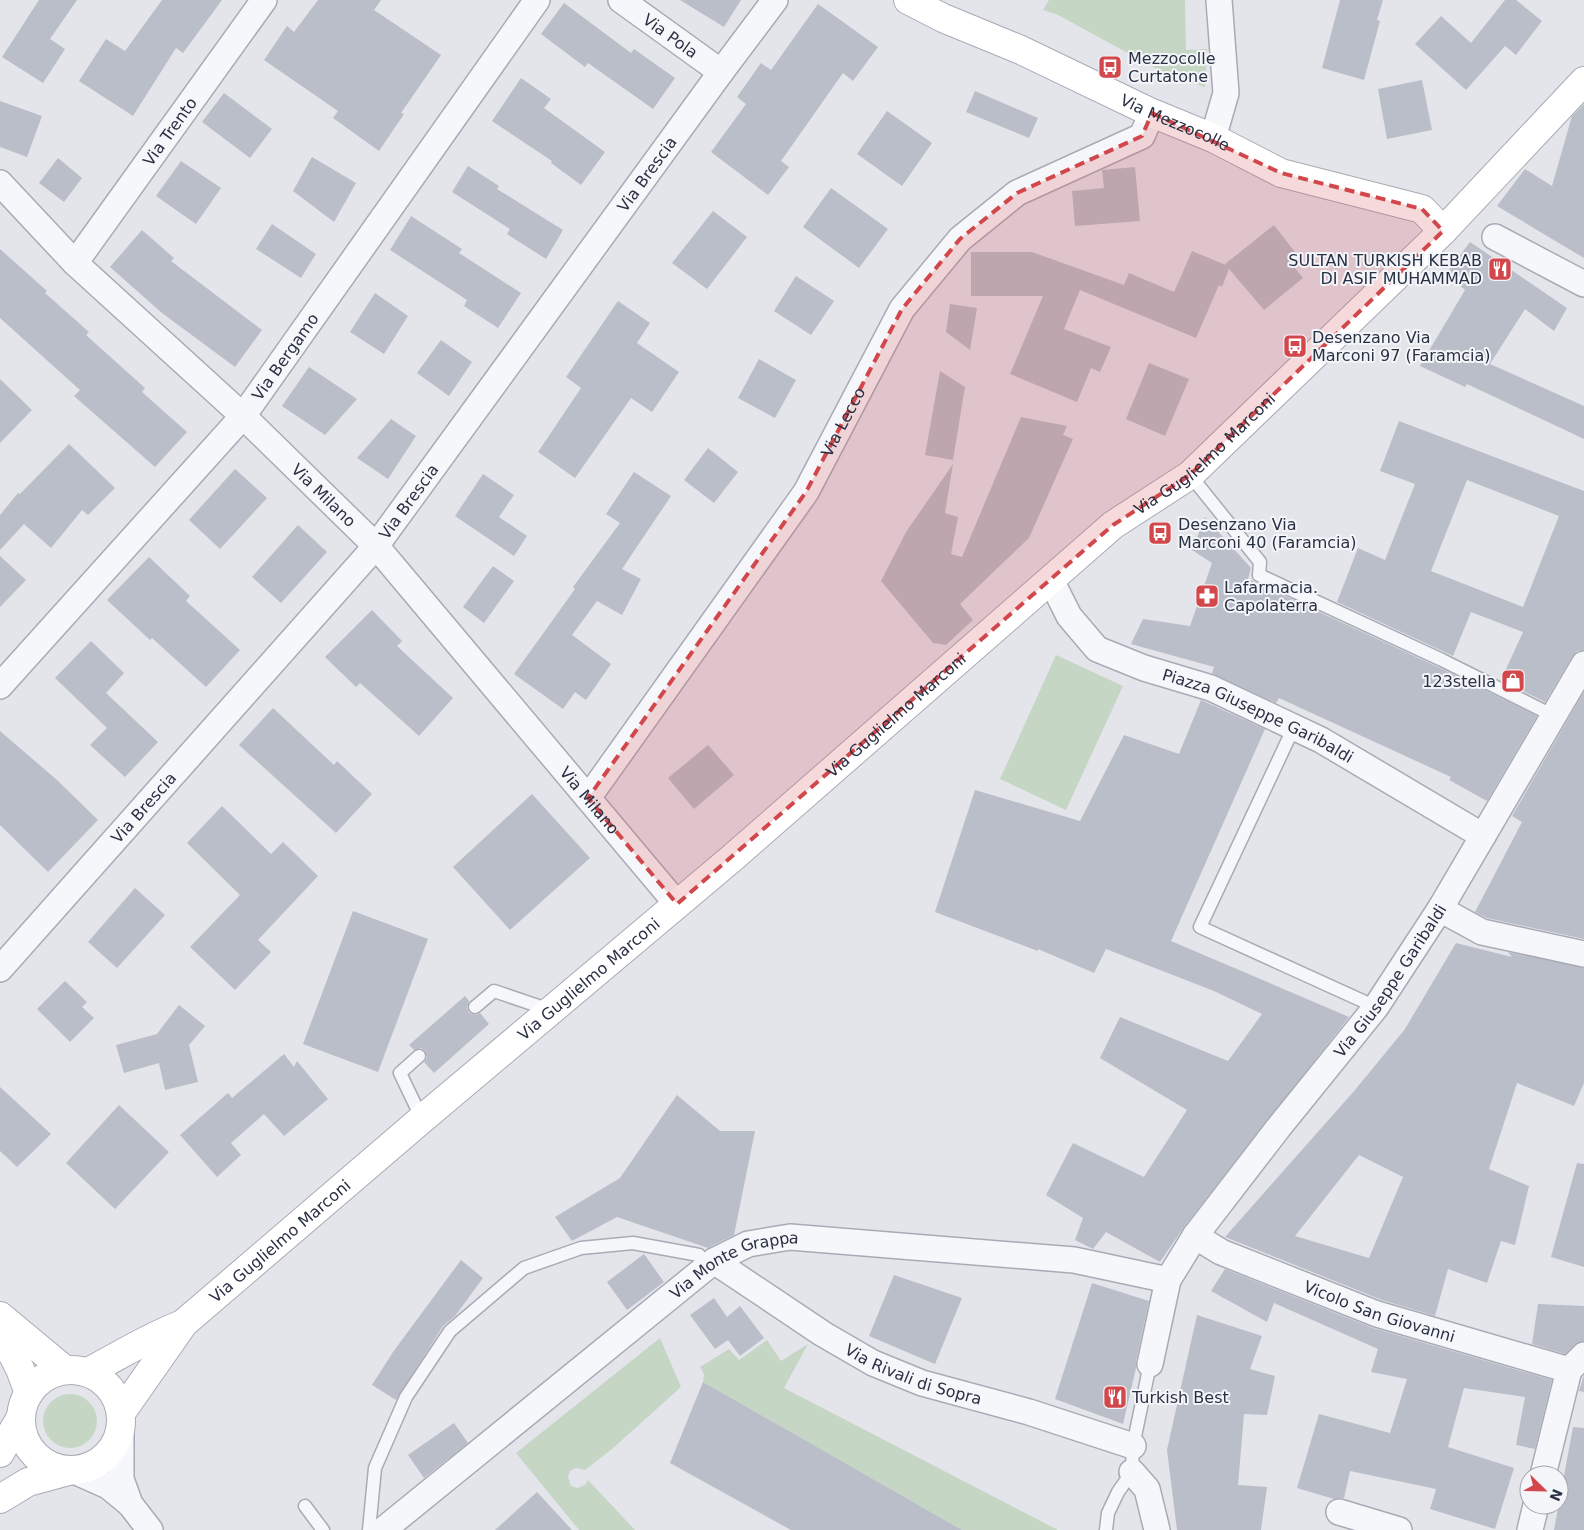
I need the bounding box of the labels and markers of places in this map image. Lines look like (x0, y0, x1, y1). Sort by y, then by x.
place label: Mezzocolle Curtatone (1128, 49, 1216, 86)
bus stop icon: Mezzocolle Curtatone (1097, 54, 1123, 80)
place label: SULTAN TURKISH KEBAB DI ASIF MUHAMMAD (1288, 251, 1482, 288)
restaurant icon: SULTAN TURKISH KEBAB DI ASIF MUHAMMAD (1487, 256, 1513, 282)
place label: Desenzano Via Marconi 97 (Faramcia) (1312, 328, 1491, 365)
bus stop icon: Desenzano Via Marconi 97 (Faramcia) (1282, 333, 1308, 359)
place label: Desenzano Via Marconi 40 (Faramcia) (1178, 515, 1357, 552)
bus stop icon: Desenzano Via Marconi 40 (Faramcia) (1147, 520, 1173, 546)
place label: Lafarmacia. Capolaterra (1224, 578, 1318, 615)
pharmacy icon: Lafarmacia. Capolaterra (1194, 583, 1220, 609)
shop icon: 123stella (1500, 668, 1526, 694)
place label: 123stella (1422, 672, 1496, 691)
restaurant icon: Turkish Best (1102, 1384, 1128, 1410)
place label: Turkish Best (1131, 1388, 1229, 1407)

